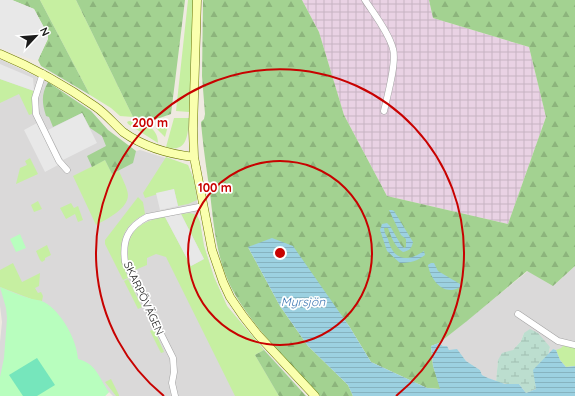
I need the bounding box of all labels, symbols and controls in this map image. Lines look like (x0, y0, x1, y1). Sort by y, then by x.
north arrow (16, 16, 56, 56)
text: N (37, 25, 53, 38)
text: 200 m (132, 115, 168, 130)
text: 100 m (198, 180, 232, 195)
centre of rings (273, 246, 287, 260)
street label: SKARPÖVÄGEN (121, 259, 167, 337)
water label: Myrsjön (281, 294, 326, 309)

